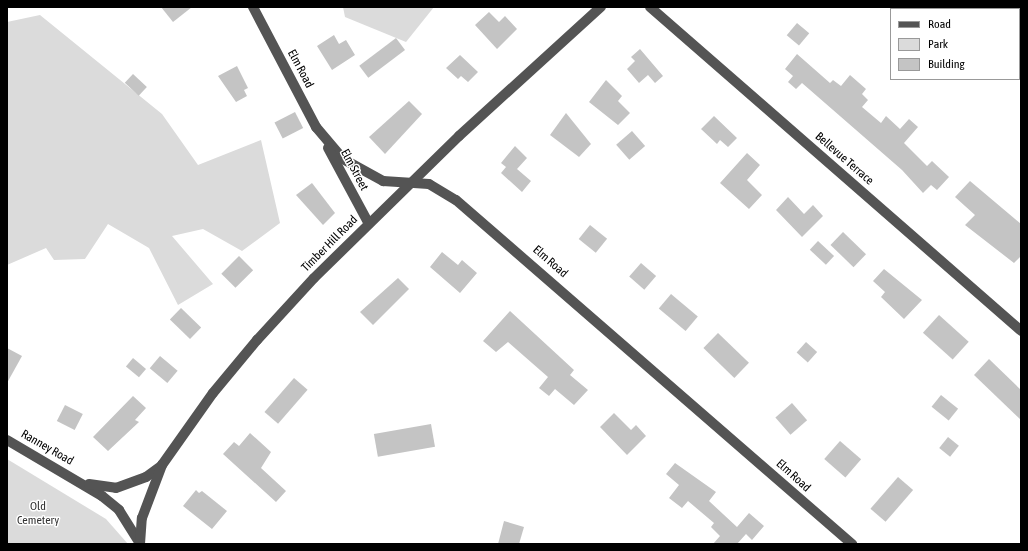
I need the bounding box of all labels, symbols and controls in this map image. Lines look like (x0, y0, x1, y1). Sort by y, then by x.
legend (890, 8, 1020, 80)
text: Road (928, 17, 951, 31)
text: Park (928, 37, 948, 51)
street label: Elm Road (284, 47, 316, 91)
text: Building (928, 57, 965, 71)
street label: Bellevue Terrace (812, 130, 876, 188)
street label: Elm Street (337, 147, 371, 193)
street label: Timber Hill Road (299, 213, 361, 275)
street label: Elm Road (530, 243, 570, 281)
street label: Ranney Road (18, 427, 76, 469)
street label: Elm Road (773, 457, 813, 495)
park label: Old Cemetery (17, 500, 59, 528)

